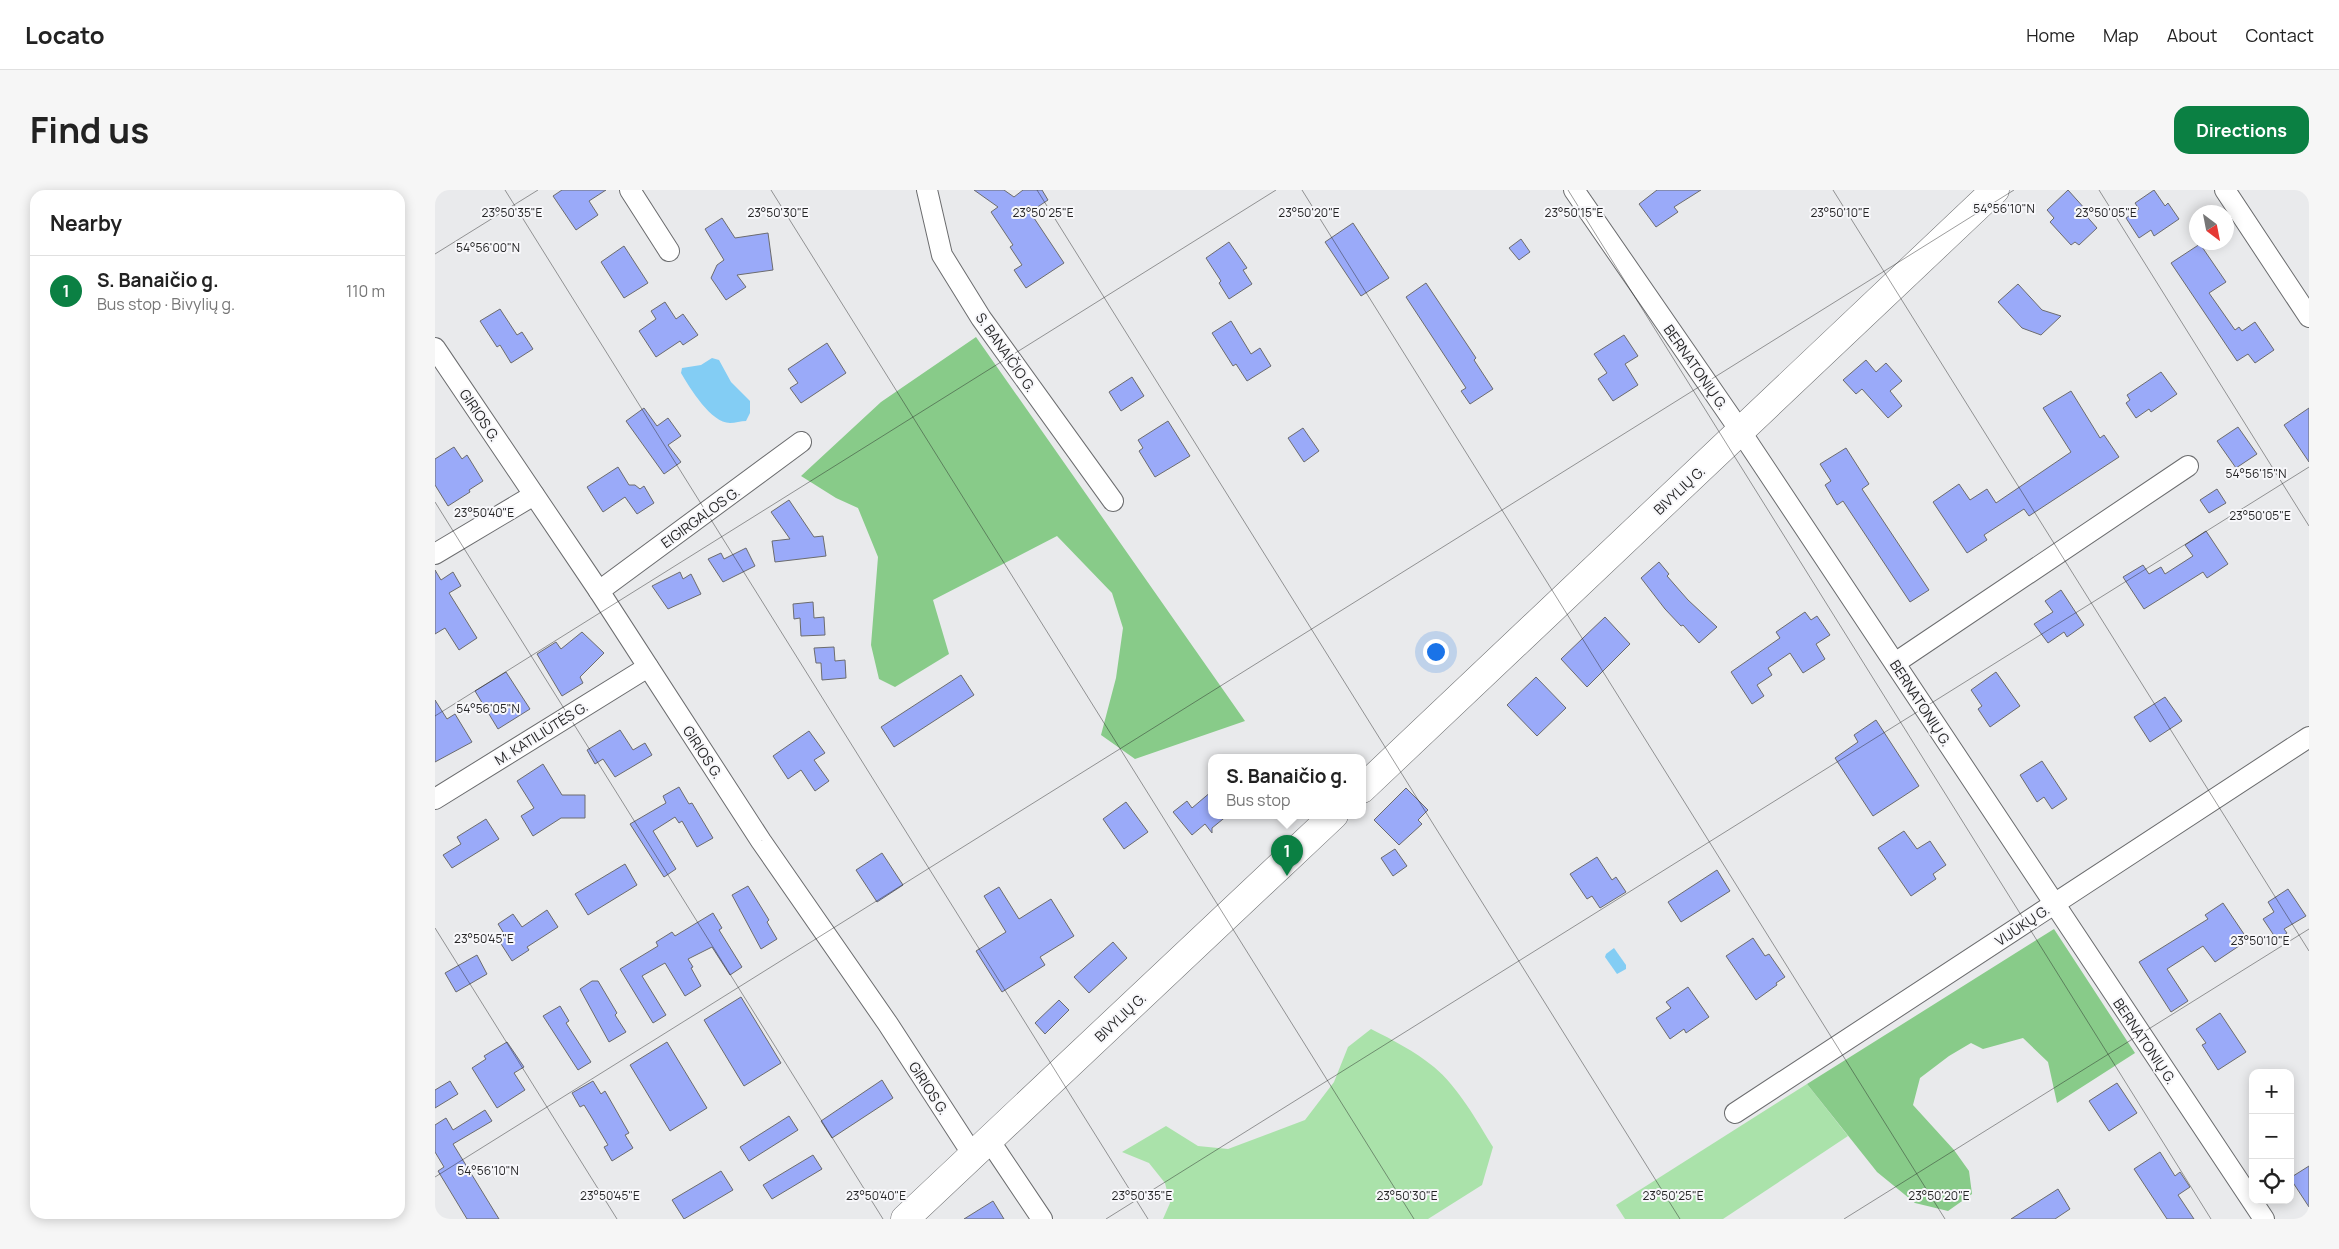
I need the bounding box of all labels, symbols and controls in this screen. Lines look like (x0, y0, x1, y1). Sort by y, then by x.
text: Locato (25, 18, 105, 51)
text: Home (2026, 23, 2075, 47)
text: Map (2103, 23, 2139, 47)
text: About (2167, 23, 2217, 47)
text: Contact (2245, 23, 2314, 47)
text: Find us (30, 106, 149, 154)
button: Directions (2174, 106, 2309, 154)
text: 54°56'10"N (1973, 200, 2035, 217)
text: 23°50'35"E (482, 204, 543, 221)
text: 23°50'30"E (747, 204, 809, 221)
text: 23°50'25"E (1012, 204, 1074, 221)
text: 23°50'20"E (1278, 204, 1340, 221)
text: 23°50'15"E (1545, 204, 1604, 221)
text: 23°50'10"E (1810, 204, 1870, 221)
text: 23°50'05"E (2075, 204, 2137, 221)
north arrow (2189, 205, 2234, 250)
text: Nearby (50, 209, 122, 237)
text: 54°56'00"N (456, 239, 520, 256)
text: S. Banaičio g. (97, 267, 219, 293)
text: 1 (62, 280, 70, 302)
text: 110 m (346, 280, 385, 302)
text: Bus stop · Bivylių g. (97, 293, 235, 315)
street label: S. BANAIČIO G. (972, 309, 1040, 395)
street label: BERNATONIŲ G. (1660, 321, 1732, 413)
street label: GIRIOS G. (455, 385, 505, 445)
street label: BIVYLIŲ G. (1649, 461, 1709, 519)
text: 54°56'15"N (2226, 465, 2286, 482)
street label: EIGIRGALOS G. (657, 482, 743, 552)
text: 23°50'40"E (454, 504, 514, 521)
text: 23°50'05"E (2229, 507, 2291, 524)
your location (1423, 639, 1449, 665)
street label: BERNATONIŲ G. (1886, 656, 1956, 750)
street label: M. KATILIŪTĖS G. (491, 697, 591, 769)
text: 54°56'05"N (456, 700, 520, 717)
street label: GIRIOS G. (679, 722, 727, 782)
popup (1208, 754, 1366, 819)
text: S. Banaičio g. (1226, 763, 1348, 789)
text: Bus stop (1226, 789, 1291, 811)
pin: 1 (1271, 835, 1303, 876)
street label: VIJŪKŲ G. (1991, 900, 2053, 950)
text: 23°50'45"E (454, 930, 514, 947)
text: 23°50'10"E (2230, 932, 2290, 949)
street label: BIVYLIŲ G. (1090, 988, 1150, 1046)
street label: BERNATONIŲ G. (2109, 994, 2181, 1088)
street label: GIRIOS G. (905, 1058, 953, 1118)
map controls (2249, 1069, 2294, 1204)
button: + (2249, 1069, 2294, 1114)
button: − (2249, 1114, 2294, 1159)
button: locate (2249, 1159, 2294, 1204)
text: 54°56'10"N (457, 1162, 519, 1179)
text: 23°50'45"E (580, 1187, 640, 1204)
text: 23°50'40"E (846, 1187, 906, 1204)
text: 23°50'35"E (1112, 1187, 1173, 1204)
text: 23°50'30"E (1376, 1187, 1438, 1204)
text: 23°50'25"E (1642, 1187, 1704, 1204)
text: 23°50'20"E (1908, 1187, 1970, 1204)

